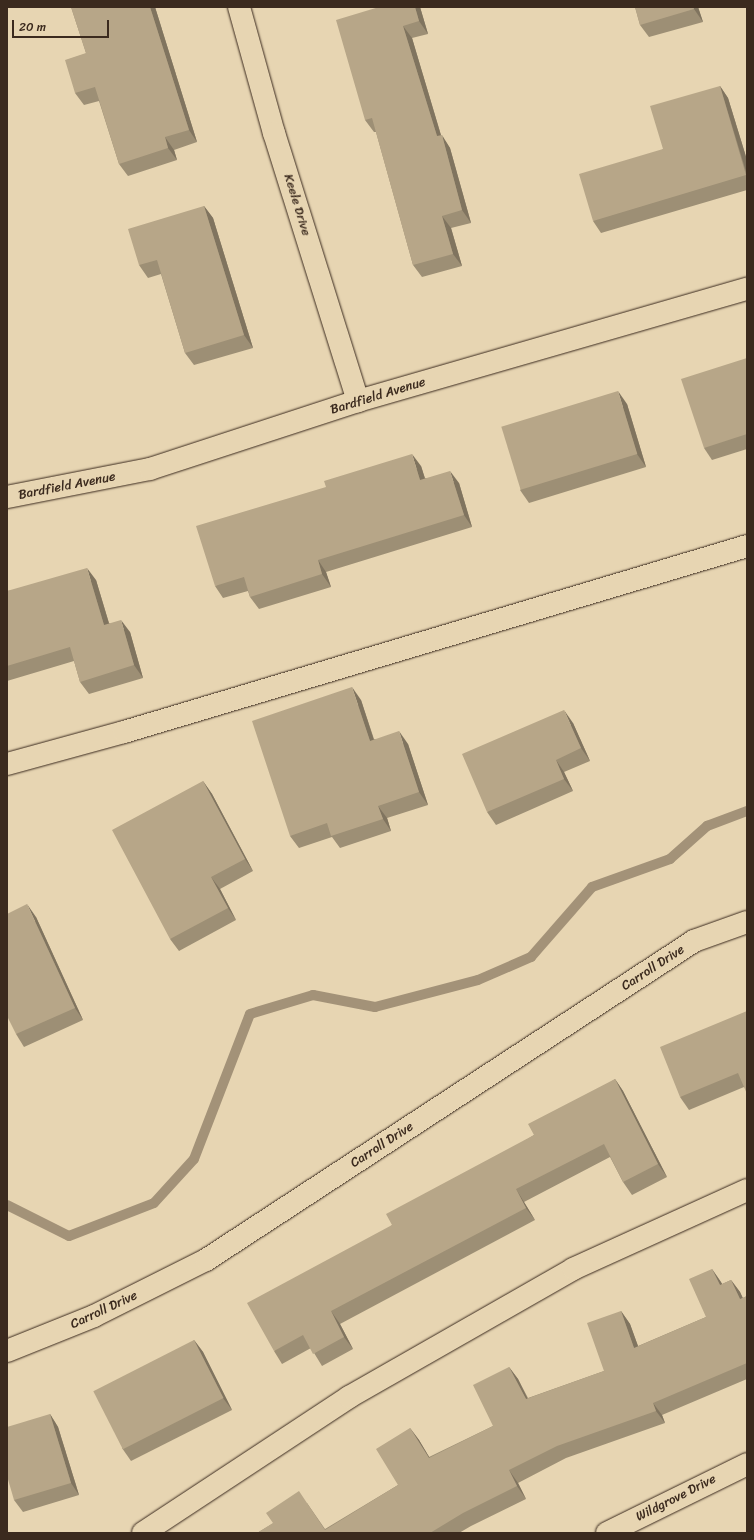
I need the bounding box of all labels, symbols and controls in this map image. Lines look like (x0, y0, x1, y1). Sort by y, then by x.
scale bar (14, 12, 111, 38)
text: 20 m (19, 16, 46, 38)
street label: Keele Drive (280, 172, 314, 238)
street label: Bardfield Avenue (329, 374, 427, 418)
street label: Bardfield Avenue (17, 469, 117, 503)
street label: Carroll Drive (619, 942, 687, 994)
street label: Carroll Drive (348, 1119, 416, 1171)
street label: Carroll Drive (68, 1288, 140, 1332)
street label: Wildgrove Drive (633, 1471, 719, 1525)

